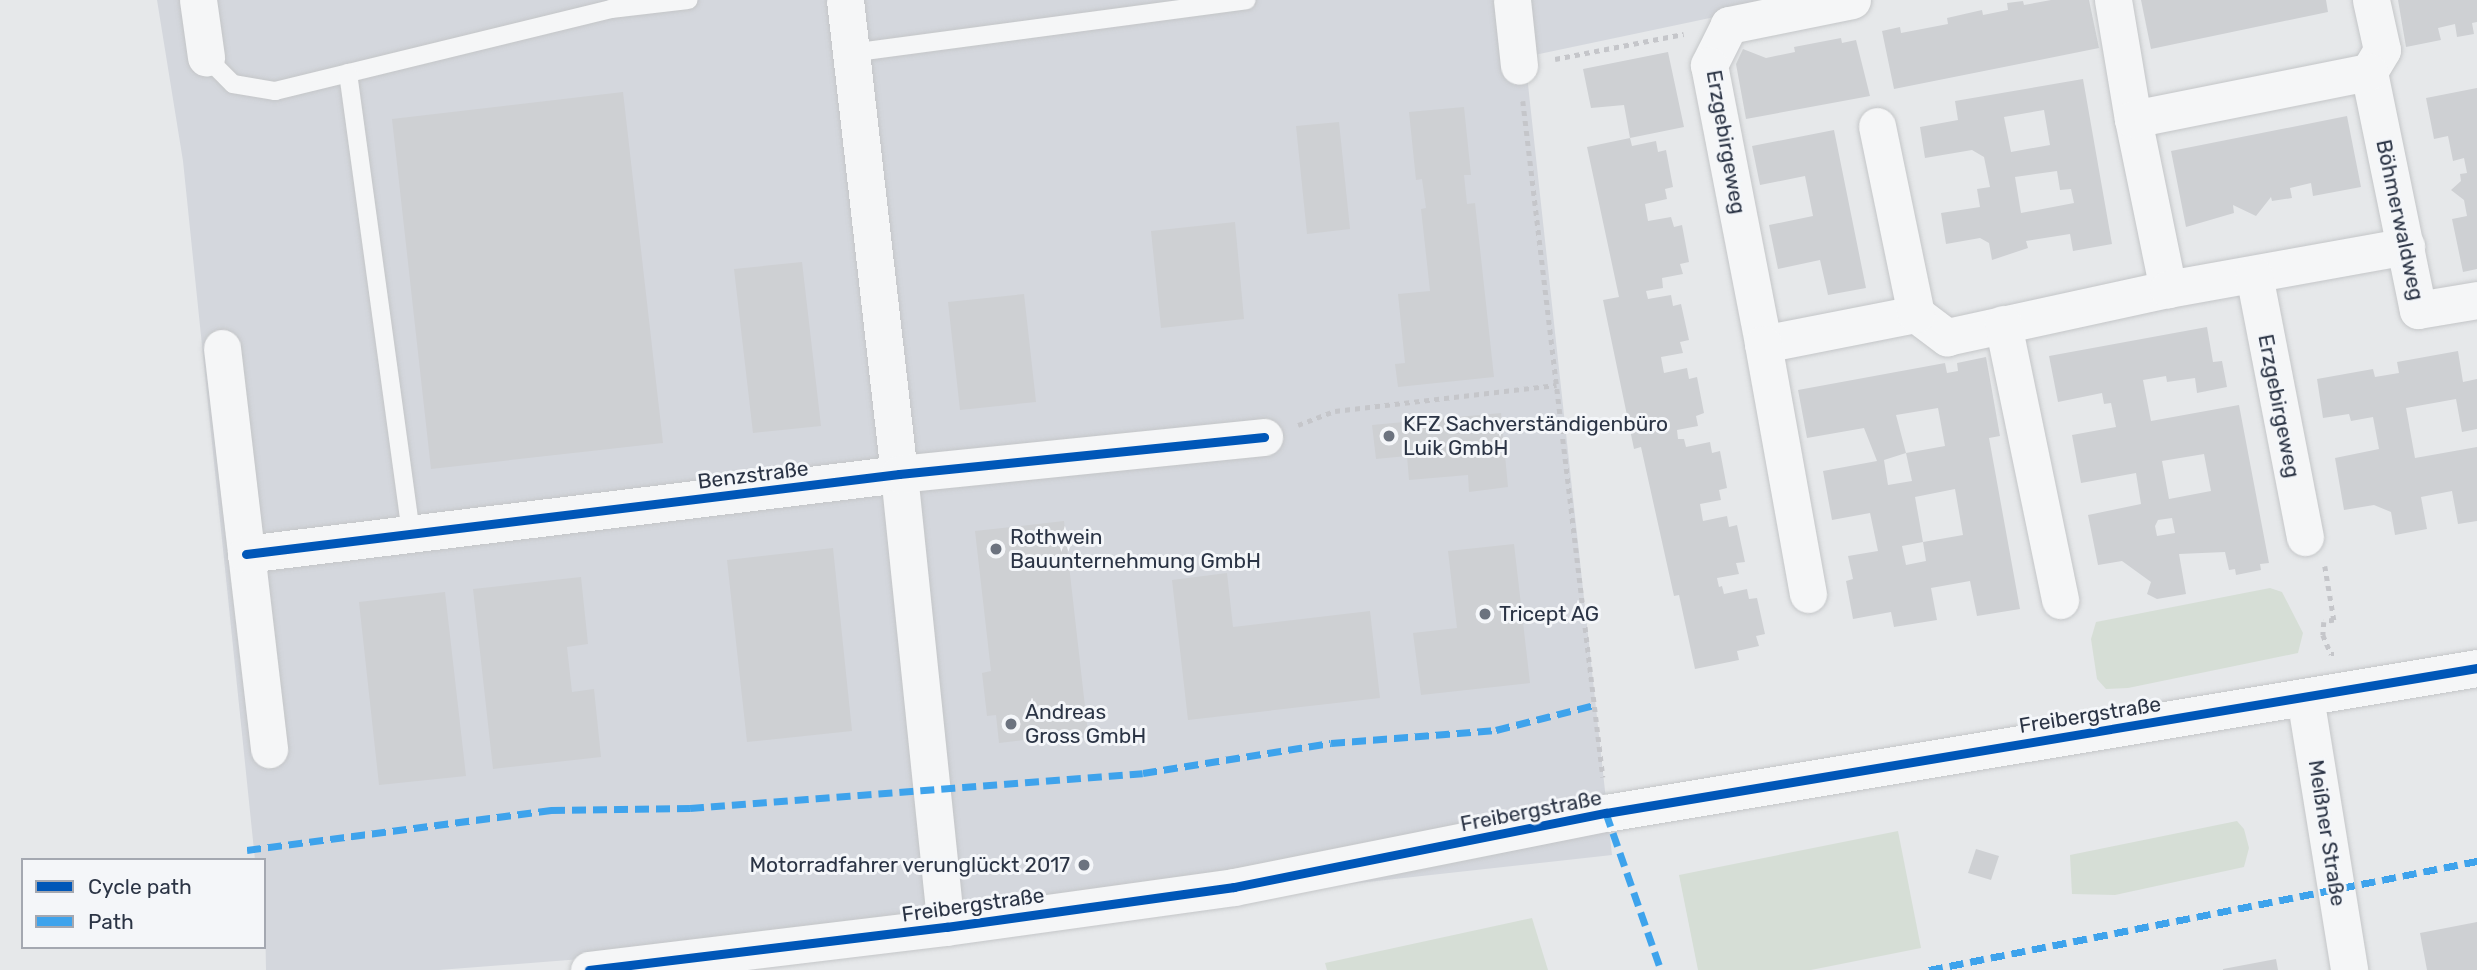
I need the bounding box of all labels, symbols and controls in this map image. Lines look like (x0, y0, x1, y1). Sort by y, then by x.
street label: Erzgebirgeweg (1701, 68, 1751, 216)
street label: Böhmerwaldweg (2371, 137, 2429, 303)
street label: Erzgebirgeweg (2253, 332, 2305, 480)
place label: KFZ Sachverständigenbüro Luik GmbH (1403, 411, 1668, 461)
marker: KFZ Sachverständigenbüro Luik GmbH (1381, 428, 1397, 444)
street label: Benzstraße (696, 456, 810, 494)
place label: Rothwein Bauunternehmung GmbH (1010, 524, 1261, 574)
marker: Rothwein Bauunternehmung GmbH (988, 541, 1004, 557)
place label: Tricept AG (1499, 601, 1600, 627)
marker: Tricept AG (1477, 606, 1493, 622)
street label: Freibergstraße (2017, 691, 2163, 739)
place label: Andreas Gross GmbH (1025, 699, 1146, 749)
marker: Andreas Gross GmbH (1003, 716, 1019, 732)
street label: Meißner Straße (2303, 758, 2351, 908)
street label: Freibergstraße (1458, 785, 1604, 837)
place label: Motorradfahrer verunglückt 2017 (748, 852, 1070, 878)
marker: Motorradfahrer verunglückt 2017 (1076, 857, 1092, 873)
legend (21, 858, 266, 949)
text: Cycle path (88, 874, 192, 899)
street label: Freibergstraße (900, 883, 1046, 927)
text: Path (88, 909, 134, 934)

